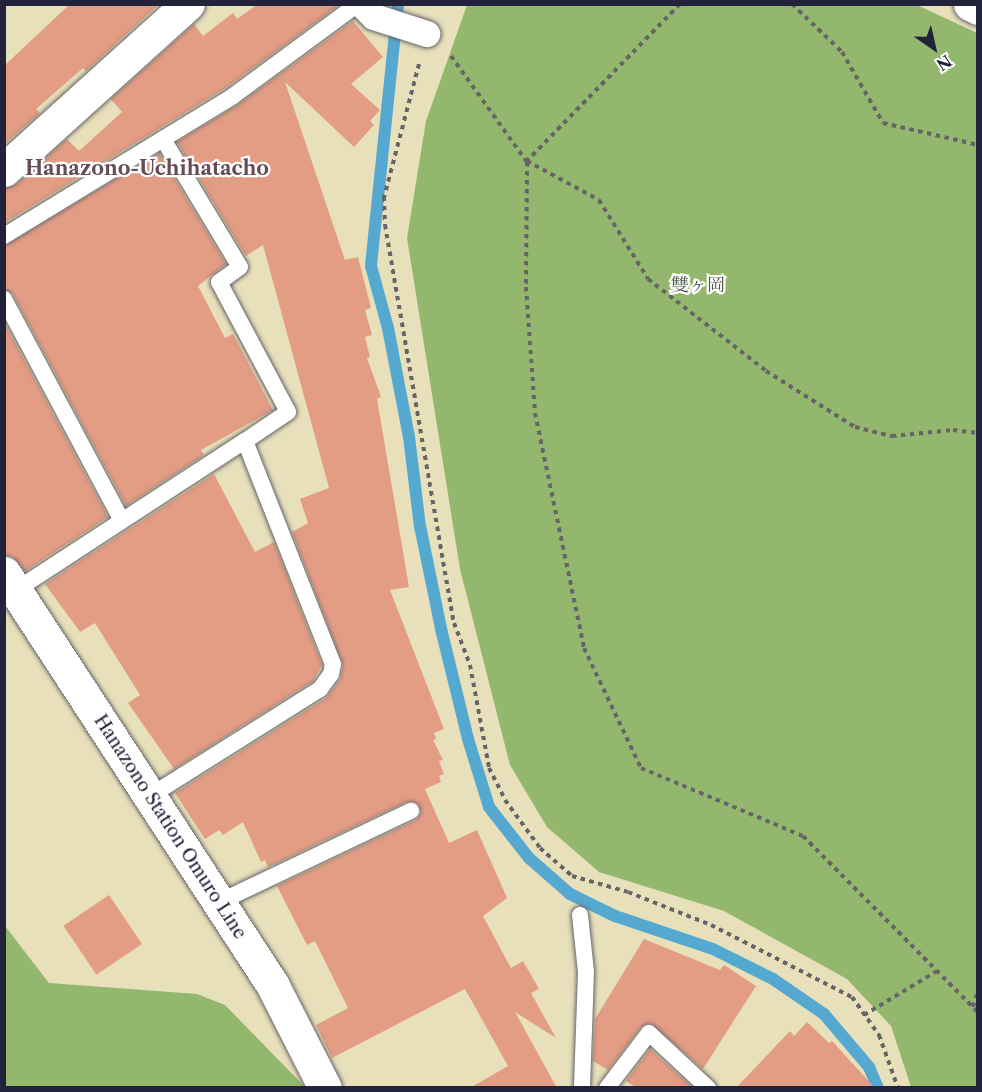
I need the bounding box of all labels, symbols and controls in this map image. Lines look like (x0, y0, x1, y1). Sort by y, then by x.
north arrow (904, 18, 964, 78)
text: N (933, 51, 955, 75)
district label: Hanazono-Uchihatacho (25, 156, 269, 180)
park label: 雙ヶ岡 (671, 274, 725, 296)
street label: Hanazono Station Omuro Line (89, 711, 251, 943)

